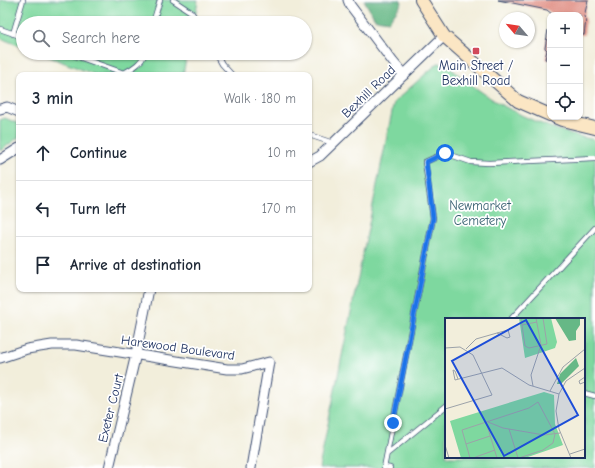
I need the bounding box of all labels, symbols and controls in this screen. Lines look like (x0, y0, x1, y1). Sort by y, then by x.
north arrow (499, 12, 535, 48)
map controls (547, 12, 583, 120)
button: + (547, 12, 583, 48)
search box (16, 16, 312, 60)
icon: search (30, 27, 52, 49)
text: Search here (62, 29, 140, 47)
marker: Main Street / Bexhill Road (471, 46, 481, 56)
button: − (547, 48, 583, 84)
place label: Main Street / Bexhill Road (439, 58, 514, 88)
street label: Bexhill Road (338, 62, 398, 121)
button: locate (547, 84, 583, 120)
text: 3 min (32, 89, 73, 108)
text: Walk · 180 m (224, 91, 296, 106)
icon: ahead (32, 142, 54, 164)
text: Continue (70, 144, 127, 162)
route start (436, 144, 454, 162)
text: 10 m (268, 145, 296, 160)
icon: left (32, 198, 54, 220)
park label: Newmarket Cemetery (449, 198, 512, 228)
text: Turn left (70, 200, 126, 218)
text: 170 m (262, 201, 296, 216)
icon: arrive (32, 254, 54, 276)
text: Arrive at destination (70, 256, 201, 274)
inset map (445, 318, 585, 458)
street label: Harewood Boulevard (120, 332, 236, 363)
street label: Exeter Court (95, 371, 127, 444)
route end (384, 414, 402, 432)

